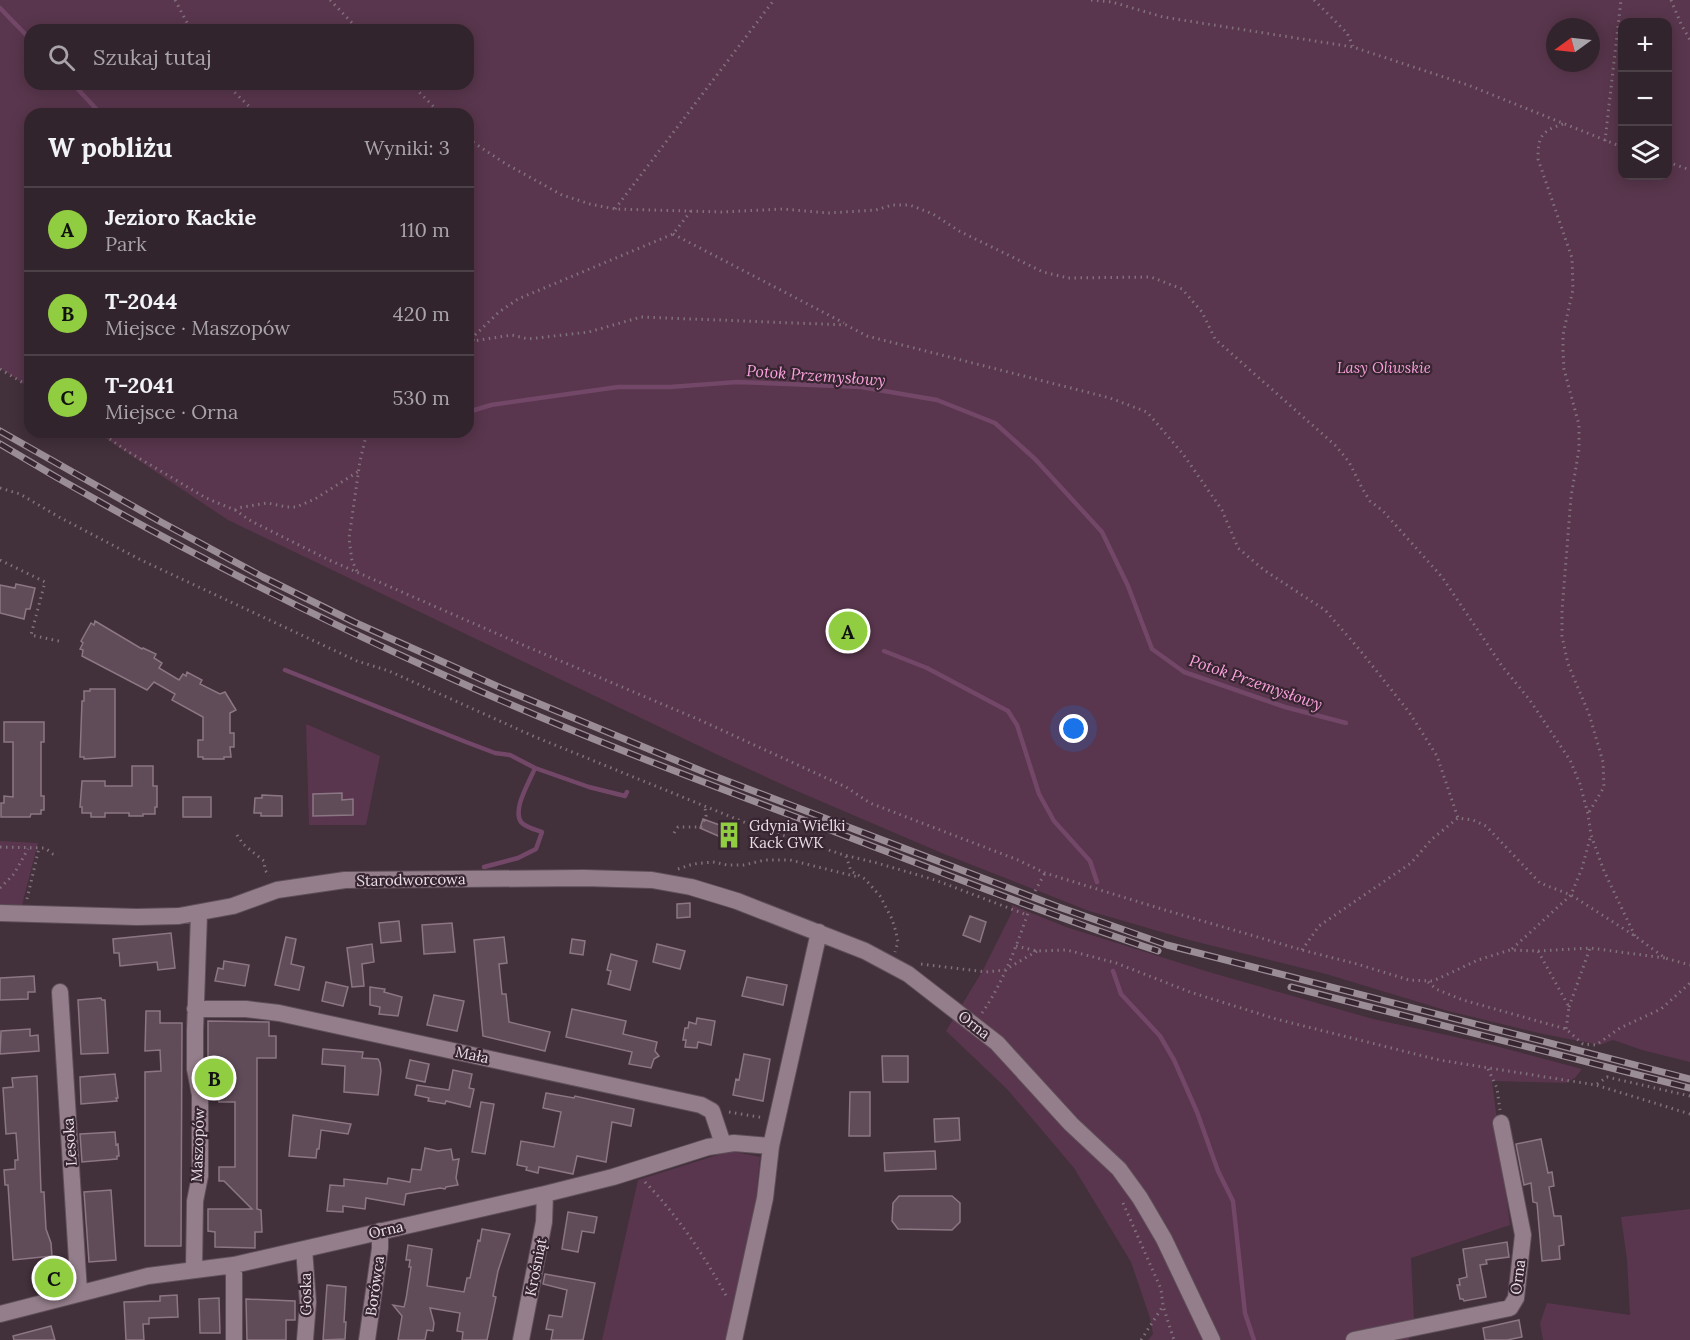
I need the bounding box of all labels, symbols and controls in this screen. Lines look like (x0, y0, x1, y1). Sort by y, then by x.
north arrow (1546, 18, 1600, 72)
map controls (1618, 18, 1672, 180)
button: + (1618, 18, 1672, 72)
search box (24, 24, 474, 90)
icon: search (45, 41, 78, 74)
text: Szukaj tutaj (93, 43, 212, 71)
button: − (1618, 72, 1672, 126)
button: layers (1618, 126, 1672, 180)
text: W pobliżu (48, 131, 172, 164)
text: Wyniki: 3 (364, 135, 450, 160)
text: Jezioro Kackie (105, 203, 256, 231)
text: A (61, 217, 74, 242)
text: 110 m (400, 217, 450, 242)
text: Park (105, 231, 147, 256)
text: T-2044 (105, 287, 178, 315)
text: B (61, 301, 74, 326)
text: 420 m (393, 301, 450, 326)
text: Miejsce · Maszopów (105, 315, 290, 340)
park label: Lasy Oliwskie (1337, 358, 1431, 377)
water label: Potok Przemysłowy (746, 360, 886, 390)
text: T-2041 (105, 371, 174, 399)
text: C (61, 385, 74, 410)
text: 530 m (392, 385, 450, 410)
text: Miejsce · Orna (105, 399, 238, 424)
pin: A (828, 608, 868, 654)
water label: Potok Przemysłowy (1187, 650, 1325, 714)
your location (1059, 714, 1088, 743)
place label: Gdynia Wielki Kack GWK (749, 816, 846, 852)
building icon: Gdynia Wielki Kack GWK (714, 820, 744, 850)
street label: Starodworcowa (356, 869, 466, 890)
street label: Orna (955, 1006, 994, 1043)
street label: Mała (454, 1042, 491, 1067)
pin: B (194, 1056, 234, 1100)
street label: Maszopów (187, 1107, 208, 1182)
street label: Lesoka (58, 1117, 81, 1167)
street label: Orna (367, 1216, 405, 1243)
street label: Krośniąt (521, 1236, 551, 1298)
street label: Borówca (361, 1254, 388, 1317)
pin: C (34, 1256, 74, 1300)
street label: Orna (1506, 1258, 1529, 1296)
street label: Goska (296, 1272, 315, 1316)

